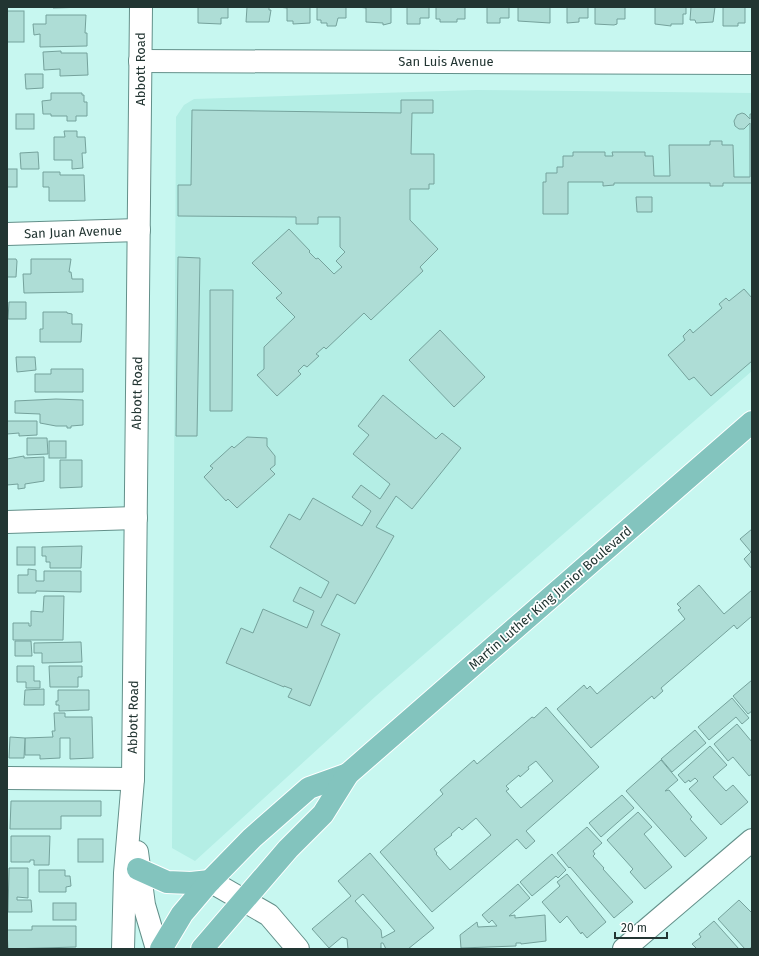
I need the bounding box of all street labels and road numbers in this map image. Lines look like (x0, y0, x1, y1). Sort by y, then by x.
street label: Abbott Road (133, 32, 148, 106)
street label: San Luis Avenue (398, 54, 494, 69)
street label: San Juan Avenue (24, 223, 122, 241)
street label: Abbott Road (129, 356, 145, 430)
street label: Martin Luther King Junior Boulevard (466, 523, 634, 673)
street label: Abbott Road (125, 680, 141, 754)

